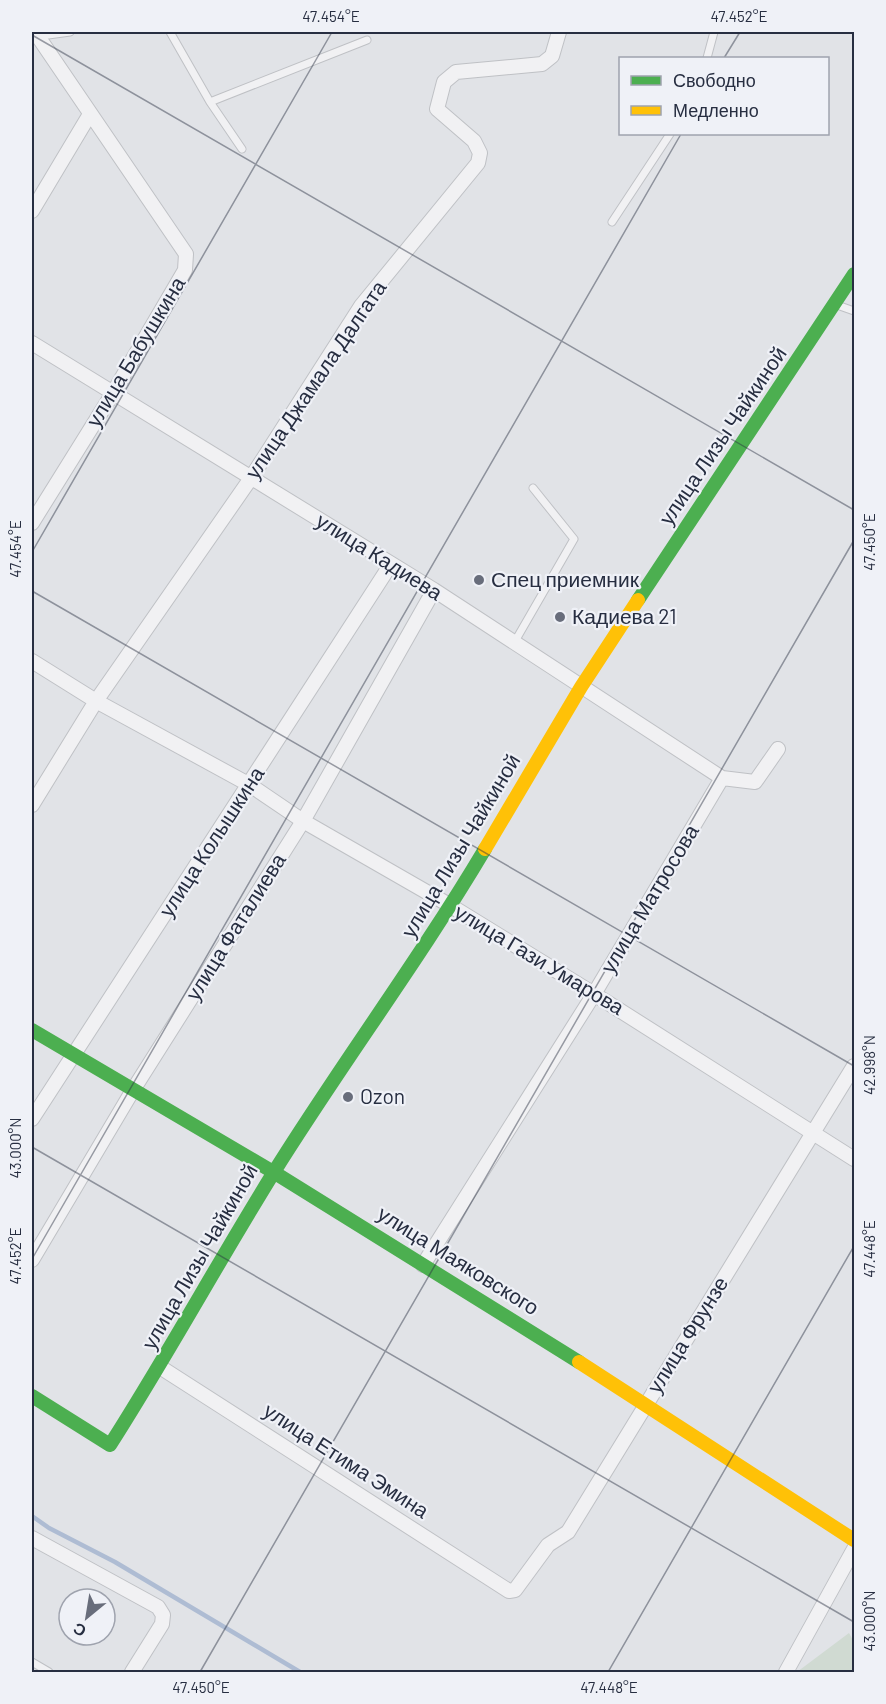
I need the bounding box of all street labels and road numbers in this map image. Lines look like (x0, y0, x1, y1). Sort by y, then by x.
street label: улица Бабушкина (80, 271, 189, 431)
street label: улица Джамала Далгата (239, 275, 391, 483)
street label: улица Лизы Чайкиной (653, 341, 791, 529)
street label: улица Кадиева (312, 507, 448, 605)
street label: улица Лизы Чайкиной (395, 749, 524, 942)
street label: улица Колышкина (153, 761, 269, 921)
street label: улица Матросова (595, 819, 703, 977)
street label: улица Фаталиева (179, 848, 290, 1004)
street label: улица Гази Умарова (450, 898, 629, 1019)
street label: улица Лизы Чайкиной (135, 1159, 262, 1353)
street label: улица Маяковского (374, 1200, 544, 1319)
street label: улица Фрунзе (641, 1271, 732, 1397)
street label: улица Етима Эмина (260, 1397, 434, 1523)

